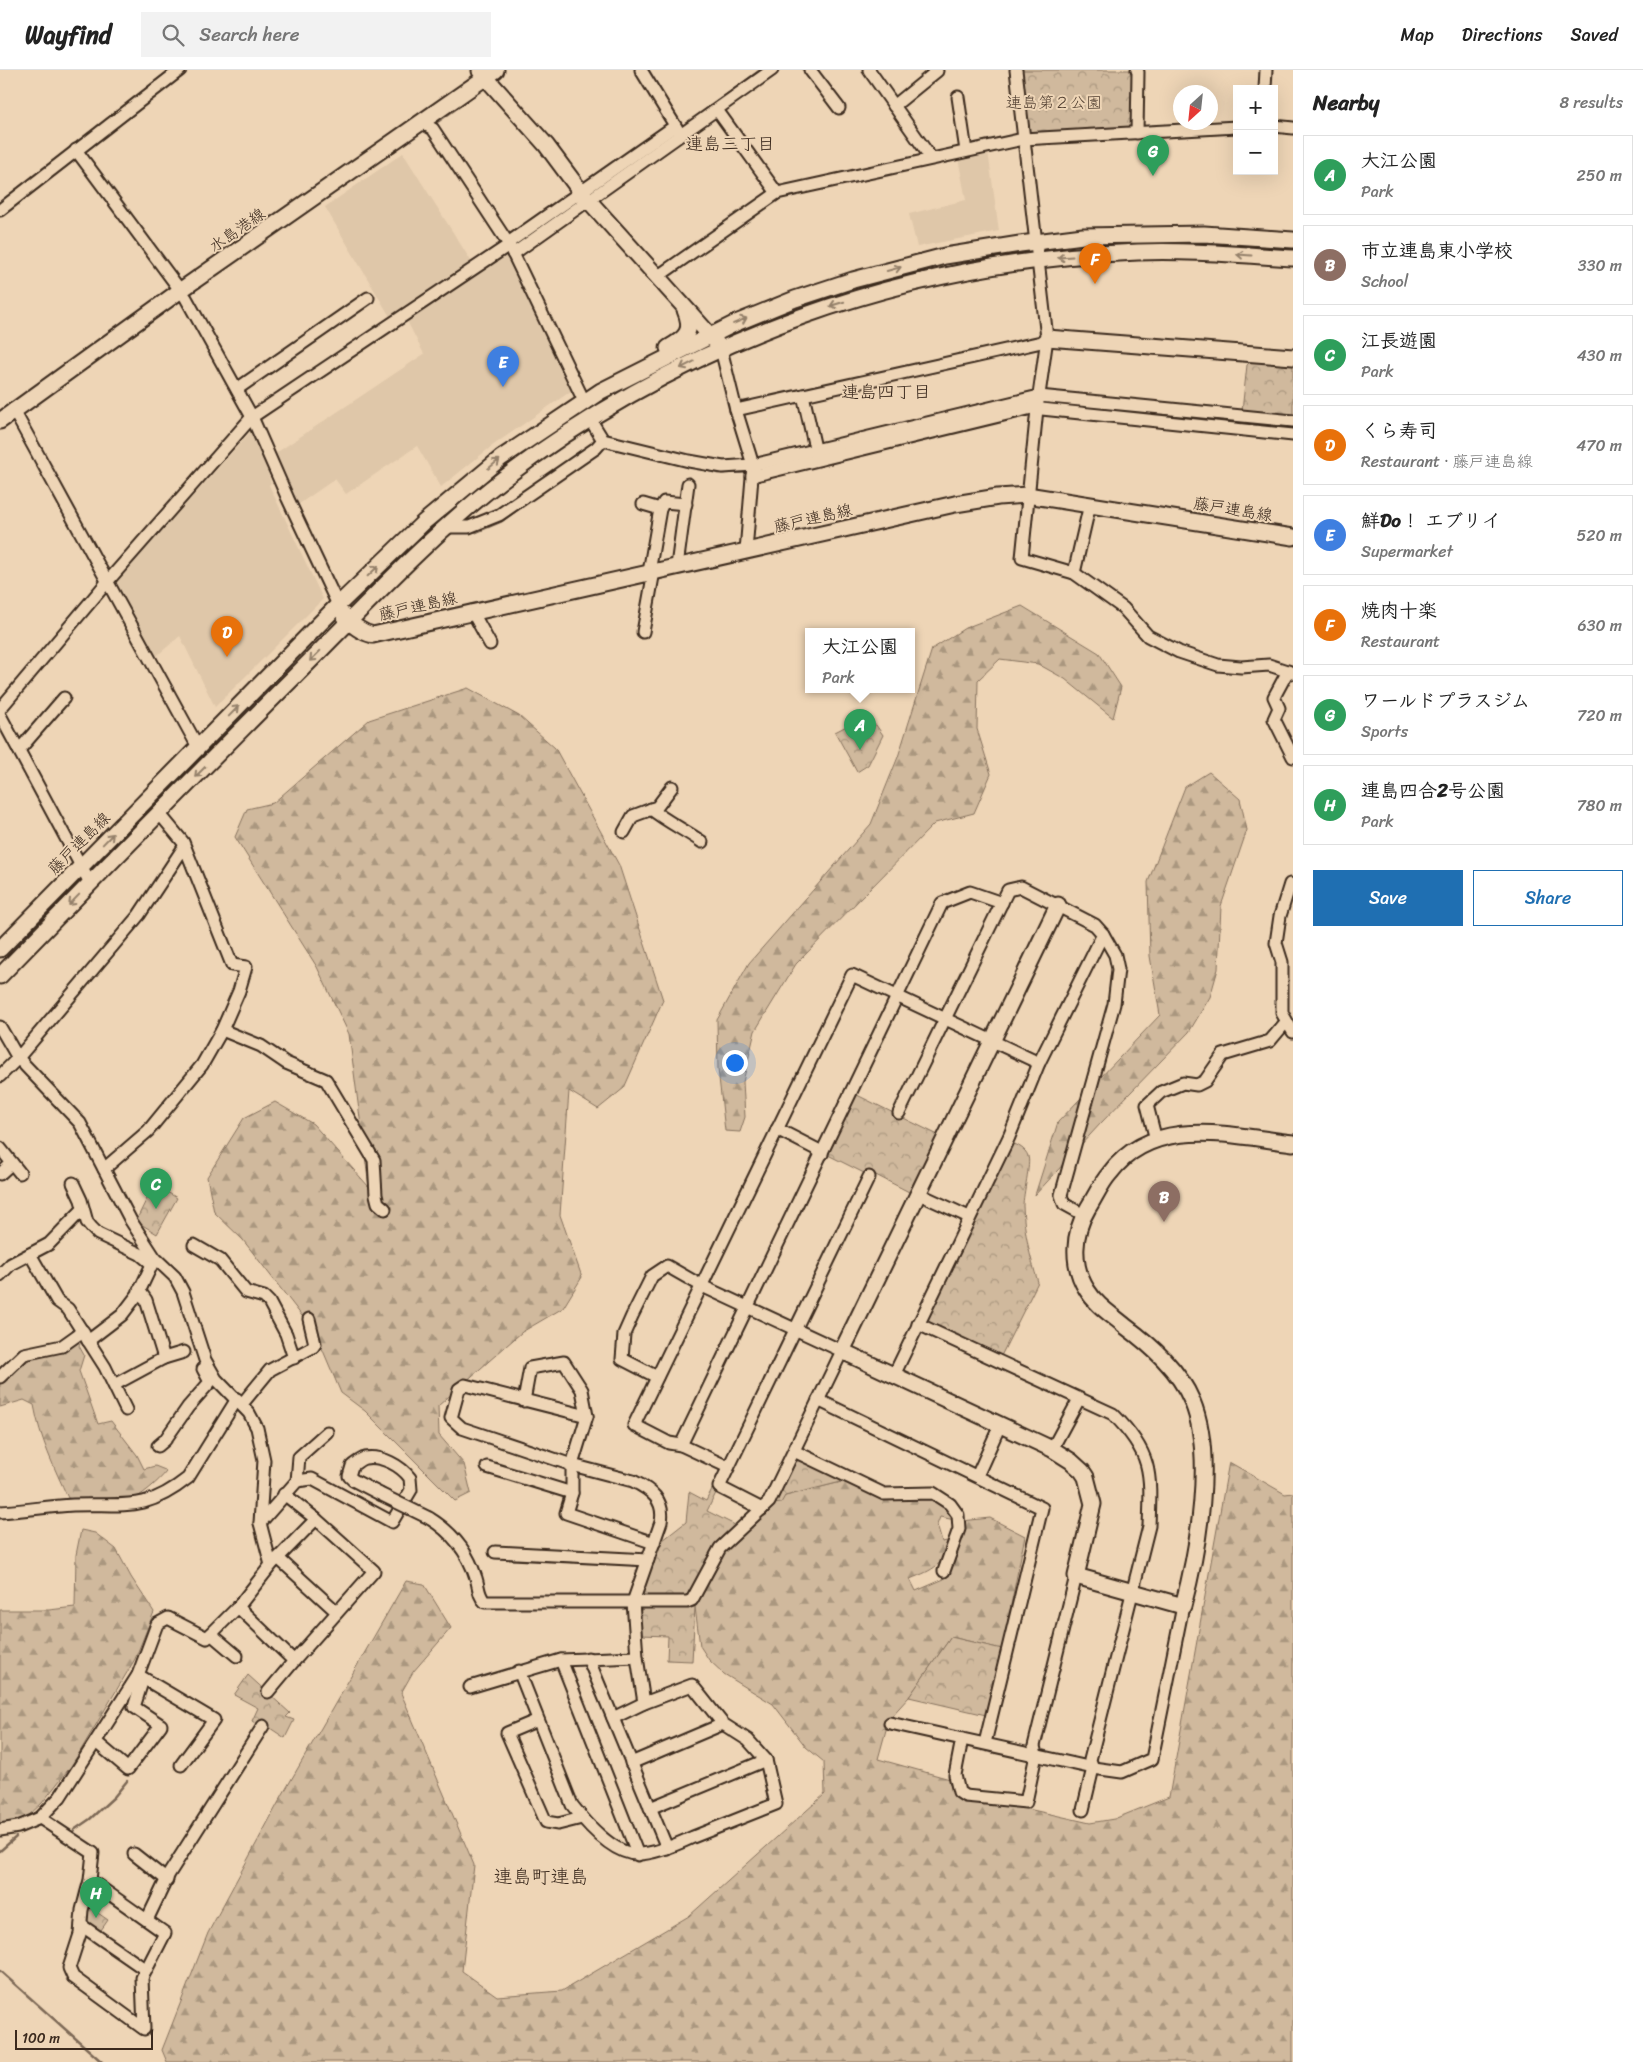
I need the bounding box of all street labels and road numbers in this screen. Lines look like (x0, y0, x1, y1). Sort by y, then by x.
street label: 水島港線 (202, 200, 272, 260)
street label: 藤戸連島線 (1191, 488, 1275, 530)
street label: 藤戸連島線 (771, 495, 855, 541)
street label: 藤戸連島線 (376, 583, 460, 629)
street label: 藤戸連島線 (40, 804, 118, 882)

